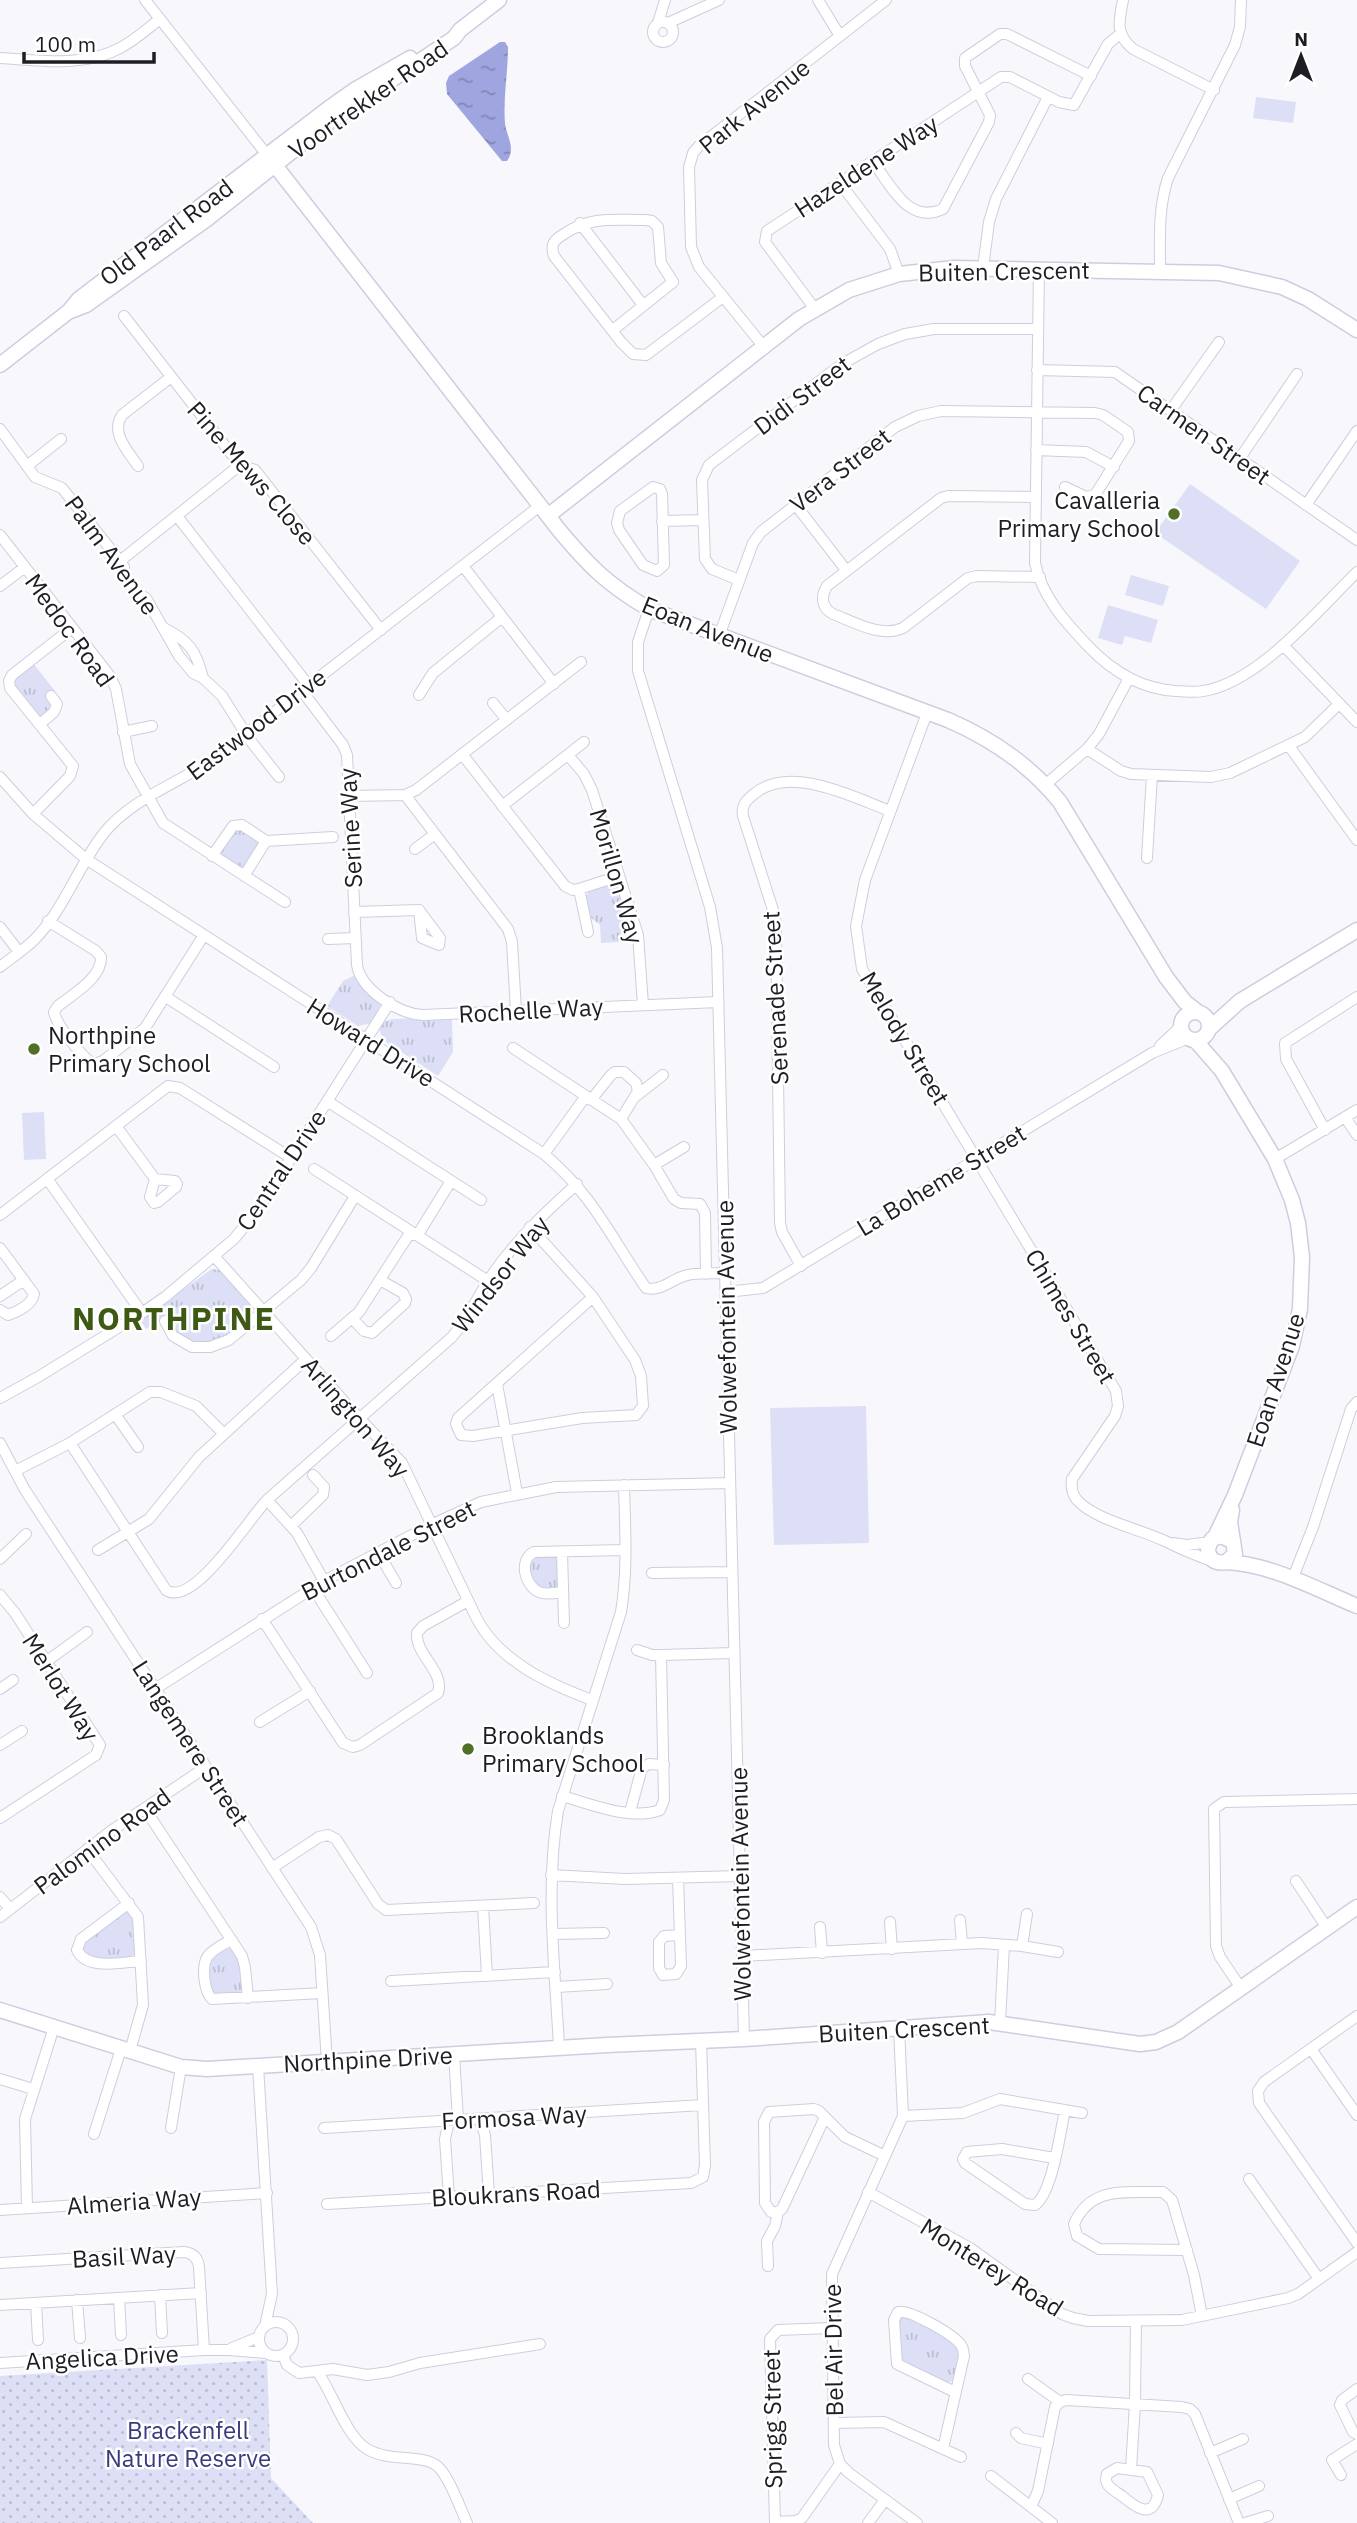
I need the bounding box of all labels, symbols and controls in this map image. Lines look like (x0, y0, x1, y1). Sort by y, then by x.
scale bar (24, 21, 154, 65)
north arrow (1266, 21, 1336, 91)
text: N (1294, 27, 1308, 51)
text: 100 m (35, 30, 96, 58)
street label: Voortrekker Road (282, 32, 454, 166)
street label: Park Avenue (692, 51, 816, 161)
street label: Hazeldene Way (788, 107, 944, 225)
street label: Old Paarl Road (93, 171, 239, 293)
street label: Buiten Crescent (918, 254, 1090, 288)
street label: Didi Street (747, 348, 857, 442)
street label: Carmen Street (1131, 376, 1277, 492)
street label: Pine Mews Close (181, 394, 323, 552)
street label: Vera Street (783, 420, 897, 520)
place label: Cavalleria Primary School (997, 484, 1160, 544)
street label: Palm Avenue (58, 489, 166, 621)
marker: Cavalleria Primary School (1166, 506, 1182, 522)
street label: Medoc Road (18, 567, 122, 693)
street label: Eoan Avenue (637, 588, 779, 670)
street label: Eastwood Drive (180, 661, 332, 787)
street label: Serine Way (331, 767, 369, 889)
street label: Morillon Way (582, 805, 652, 947)
street label: Serenade Street (754, 910, 796, 1086)
street label: Melody Street (853, 965, 957, 1111)
street label: Howard Drive (301, 990, 441, 1094)
street label: Rochelle Way (458, 990, 604, 1030)
place label: Northpine Primary School (48, 1019, 211, 1079)
marker: Northpine Primary School (26, 1041, 42, 1057)
street label: Central Drive (229, 1103, 333, 1237)
street label: La Boheme Street (850, 1117, 1032, 1243)
street label: Wolwefontein Avenue (708, 1200, 744, 1434)
street label: Windsor Way (444, 1209, 556, 1339)
street label: Chimes Street (1018, 1243, 1124, 1389)
district label: NORTHPINE (72, 1297, 276, 1339)
street label: Eoan Avenue (1238, 1309, 1312, 1451)
street label: Arlington Way (295, 1350, 417, 1484)
street label: Burtondale Street (295, 1492, 481, 1608)
street label: Merlot Way (15, 1627, 107, 1747)
street label: Langemere Street (125, 1654, 257, 1832)
place label: Brooklands Primary School (482, 1719, 645, 1779)
marker: Brooklands Primary School (460, 1741, 476, 1757)
street label: Wolwefontein Avenue (722, 1767, 758, 2001)
street label: Palomino Road (27, 1780, 177, 1902)
street label: Buiten Crescent (817, 2009, 991, 2049)
street label: Northpine Drive (283, 2039, 453, 2079)
street label: Formosa Way (441, 2097, 587, 2137)
street label: Bloukrans Road (430, 2173, 602, 2213)
street label: Almeria Way (65, 2180, 203, 2222)
street label: Monterey Road (915, 2210, 1069, 2324)
street label: Basil Way (71, 2237, 177, 2275)
street label: Bel Air Drive (816, 2283, 850, 2417)
street label: Angelica Drive (25, 2337, 179, 2377)
street label: Sprigg Street (755, 2349, 789, 2489)
park label: Brackenfell Nature Reserve (105, 2414, 271, 2474)

